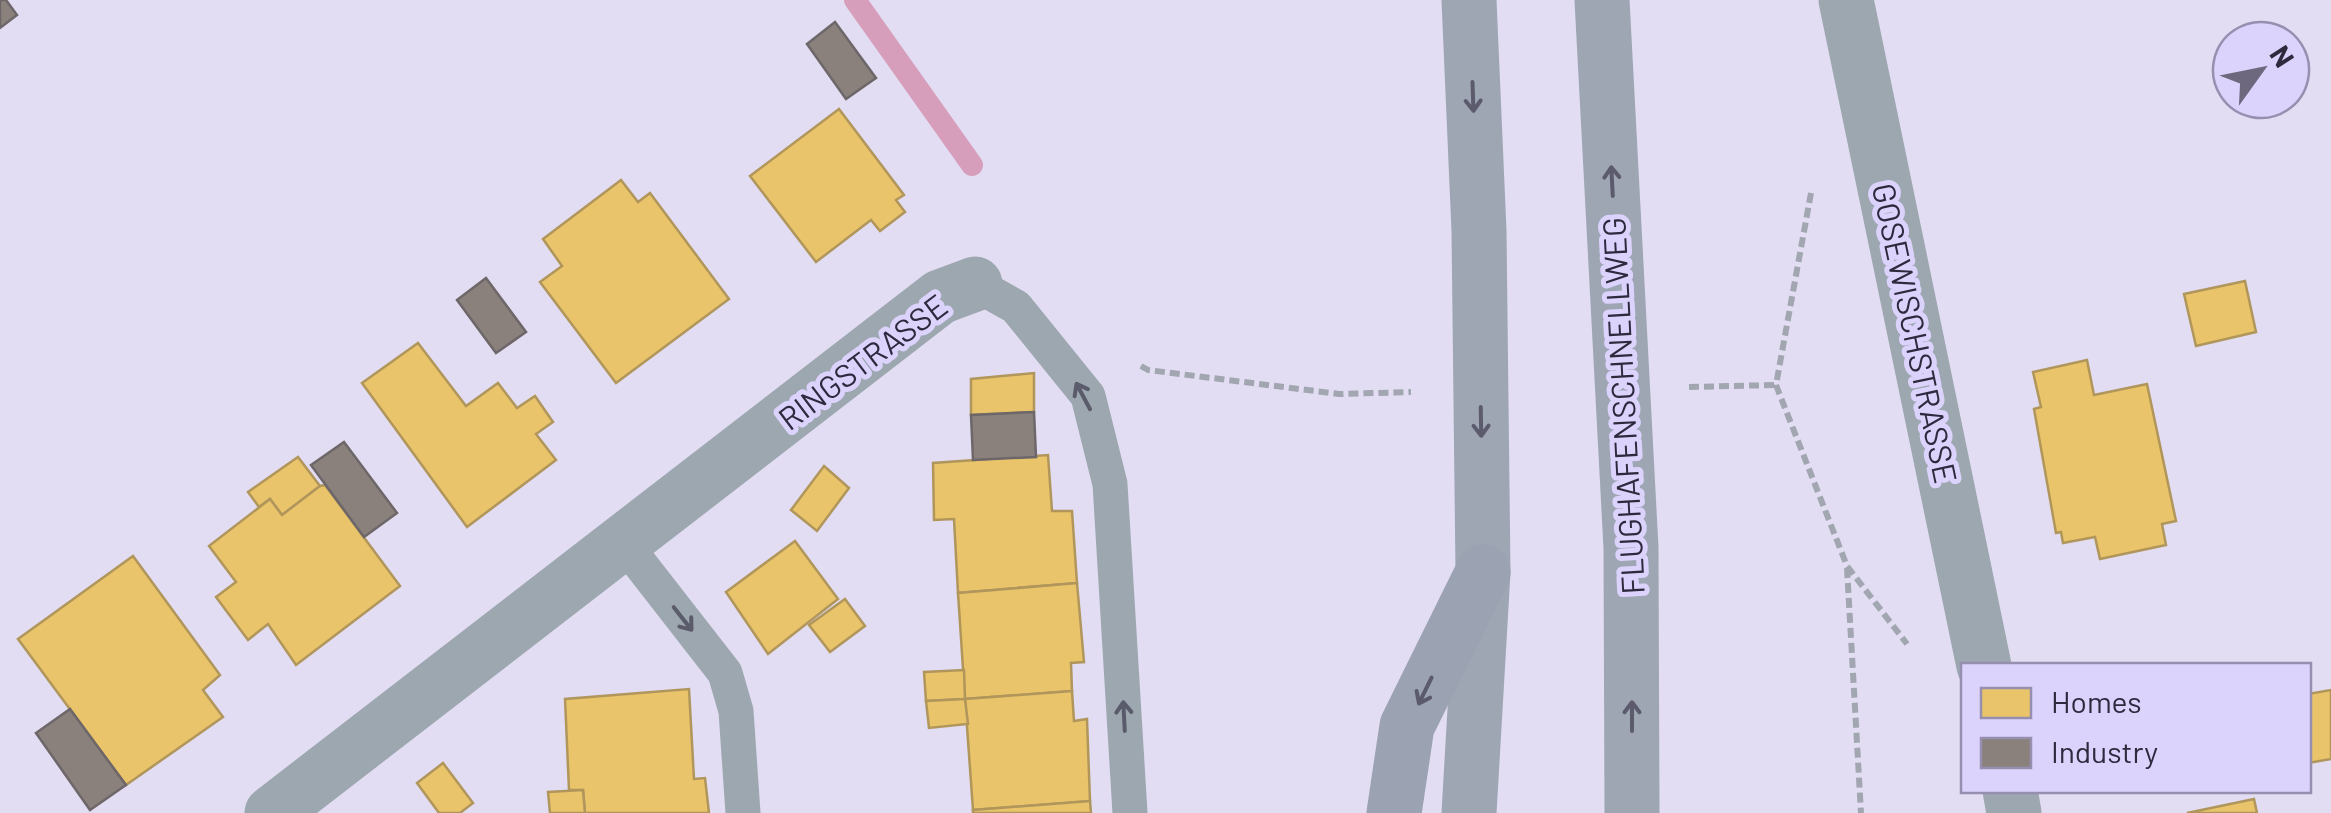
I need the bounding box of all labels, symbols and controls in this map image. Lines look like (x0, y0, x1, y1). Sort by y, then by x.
north arrow (2211, 20, 2311, 120)
text: N (2263, 39, 2302, 73)
one-way arrow (1464, 81, 1483, 113)
one-way arrow (1602, 165, 1621, 198)
street label: GOSEWISCHSTRASSE (1866, 180, 1966, 486)
street label: FLUGHAFENSCHNELLWEG (1593, 216, 1651, 596)
street label: RINGSTRASSE (770, 285, 954, 437)
one-way arrow (1073, 382, 1092, 411)
one-way arrow (1472, 406, 1490, 438)
one-way arrow (672, 605, 693, 632)
legend (1961, 663, 2311, 793)
one-way arrow (1414, 675, 1433, 705)
text: Homes (2051, 683, 2142, 719)
one-way arrow (1114, 700, 1133, 732)
one-way arrow (1622, 700, 1642, 732)
text: Industry (2051, 733, 2158, 769)

